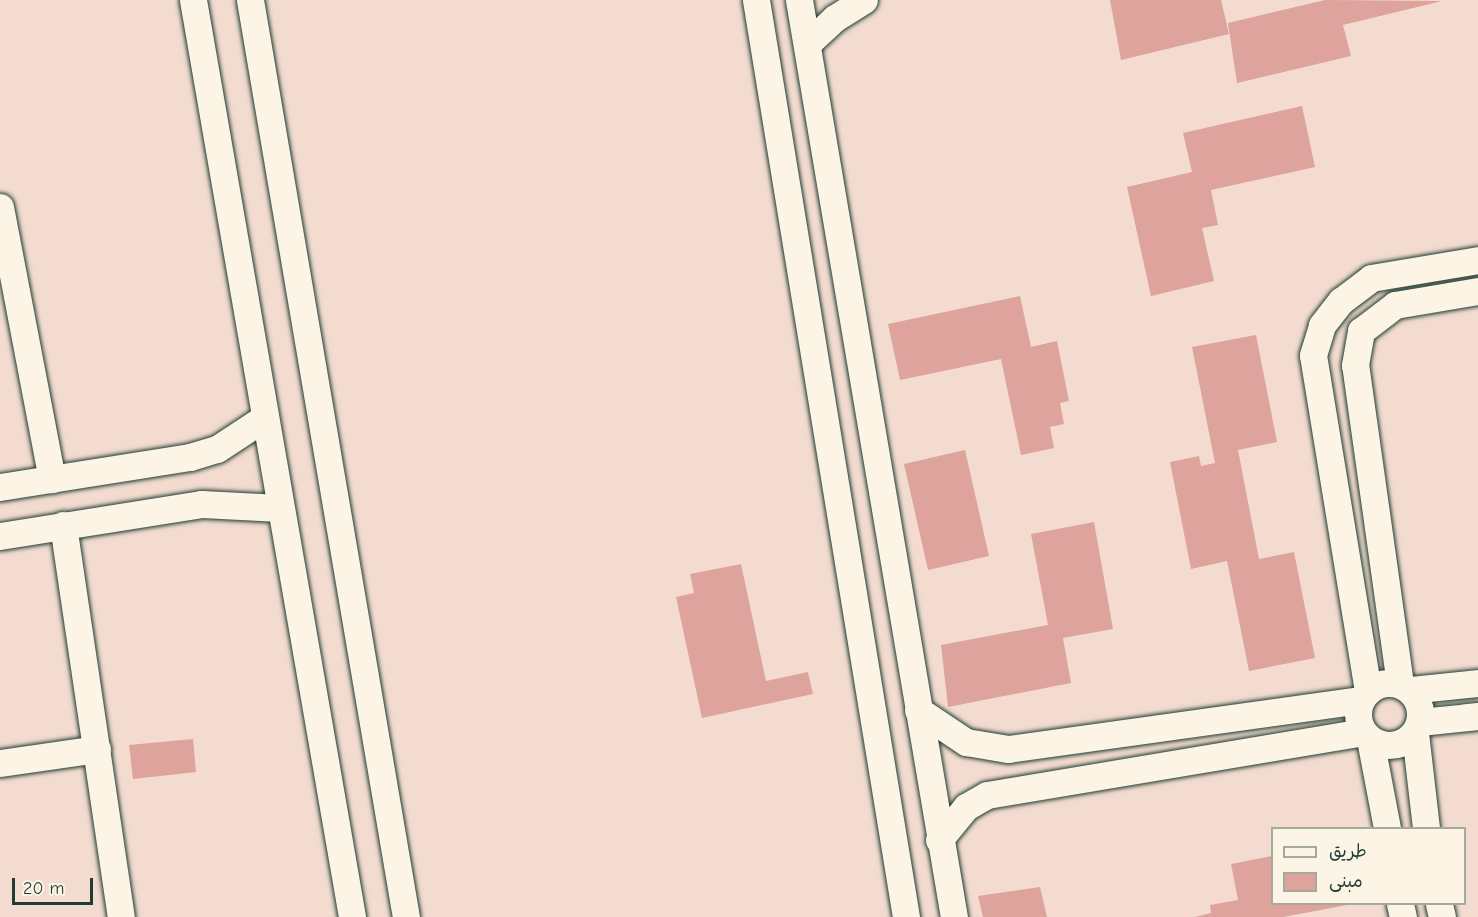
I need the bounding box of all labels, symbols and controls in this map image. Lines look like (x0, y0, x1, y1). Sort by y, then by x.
legend (1271, 827, 1466, 905)
text: طريق (1329, 841, 1367, 862)
scale bar (15, 866, 96, 904)
text: مبنى (1329, 871, 1363, 892)
text: 20 m (23, 878, 64, 899)

